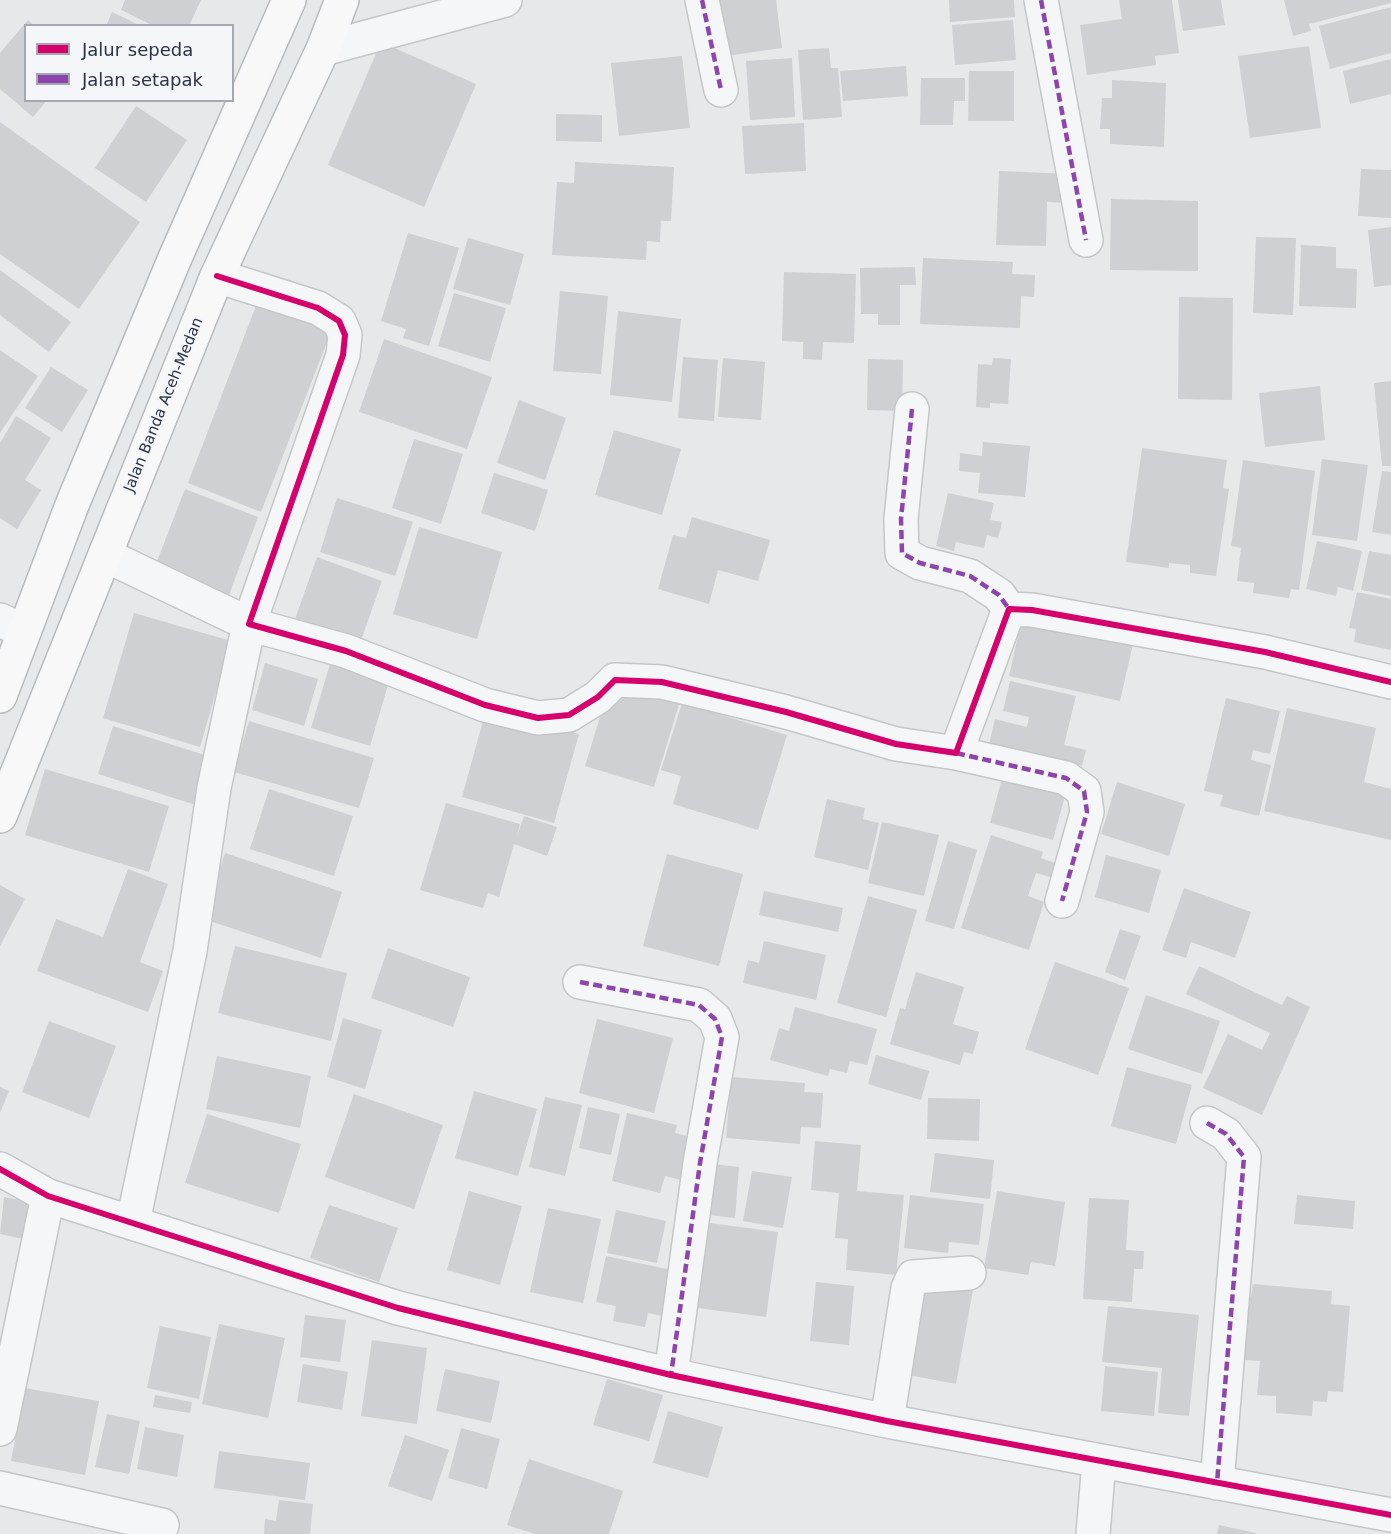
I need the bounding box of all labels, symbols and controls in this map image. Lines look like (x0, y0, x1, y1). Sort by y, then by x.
legend (24, 24, 234, 102)
text: Jalur sepeda (82, 39, 193, 60)
text: Jalan setapak (82, 69, 203, 90)
street label: Jalan Banda Aceh-Medan (121, 315, 207, 495)

